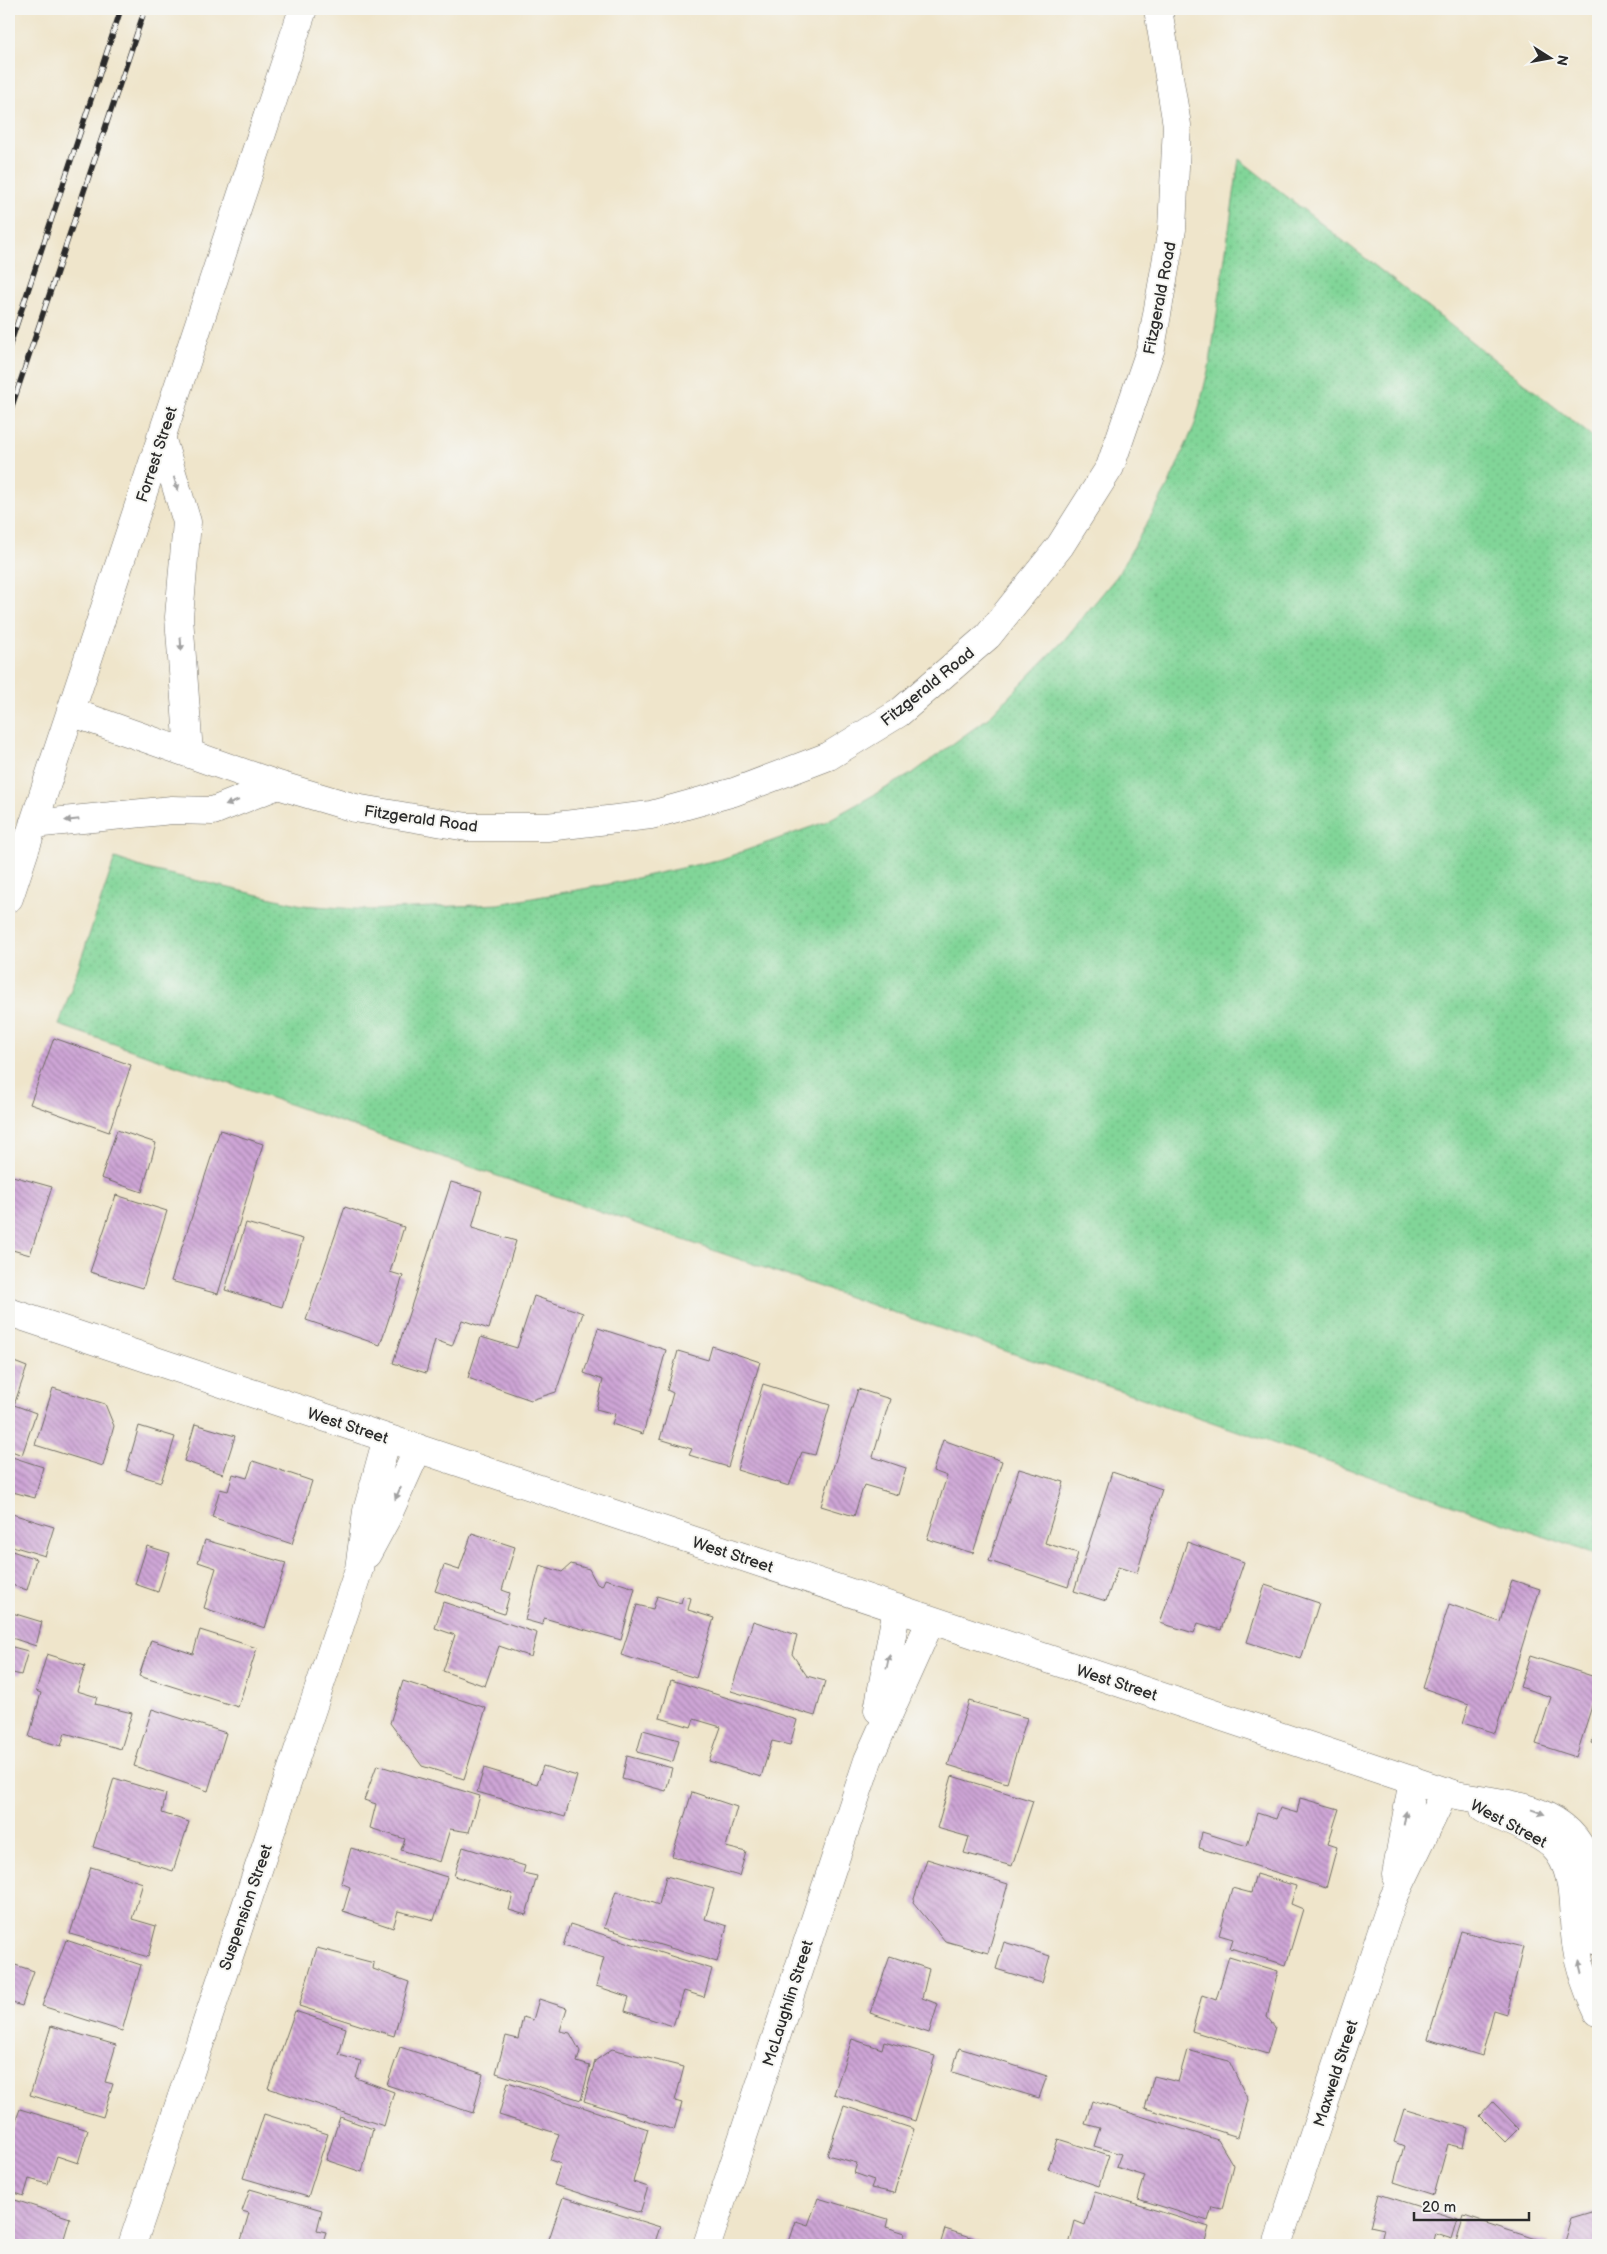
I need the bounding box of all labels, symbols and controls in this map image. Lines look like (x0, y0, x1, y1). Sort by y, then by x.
north arrow (1524, 32, 1574, 82)
text: N (1553, 54, 1572, 67)
street label: Fitzgerald Road (1140, 240, 1181, 356)
street label: Forrest Street (133, 404, 182, 505)
one-way arrow (172, 476, 180, 491)
one-way arrow (177, 636, 185, 652)
street label: Fitzgerald Road (877, 644, 978, 731)
one-way arrow (225, 800, 240, 807)
street label: Fitzgerald Road (363, 802, 479, 837)
one-way arrow (64, 816, 80, 824)
street label: West Street (305, 1404, 390, 1448)
one-way arrow (394, 1486, 402, 1500)
street label: West Street (690, 1533, 775, 1577)
one-way arrow (884, 1653, 892, 1669)
street label: West Street (1074, 1661, 1159, 1705)
street label: West Street (1467, 1796, 1550, 1852)
one-way arrow (1531, 1808, 1546, 1816)
one-way arrow (1401, 1810, 1409, 1826)
street label: Suspension Street (216, 1842, 277, 1973)
street label: McLaughlin Street (759, 1938, 818, 2069)
one-way arrow (1577, 1959, 1585, 1974)
street label: Maxweld Street (1310, 2018, 1363, 2129)
scale bar (1414, 2189, 1530, 2221)
text: 20 m (1422, 2198, 1456, 2217)

